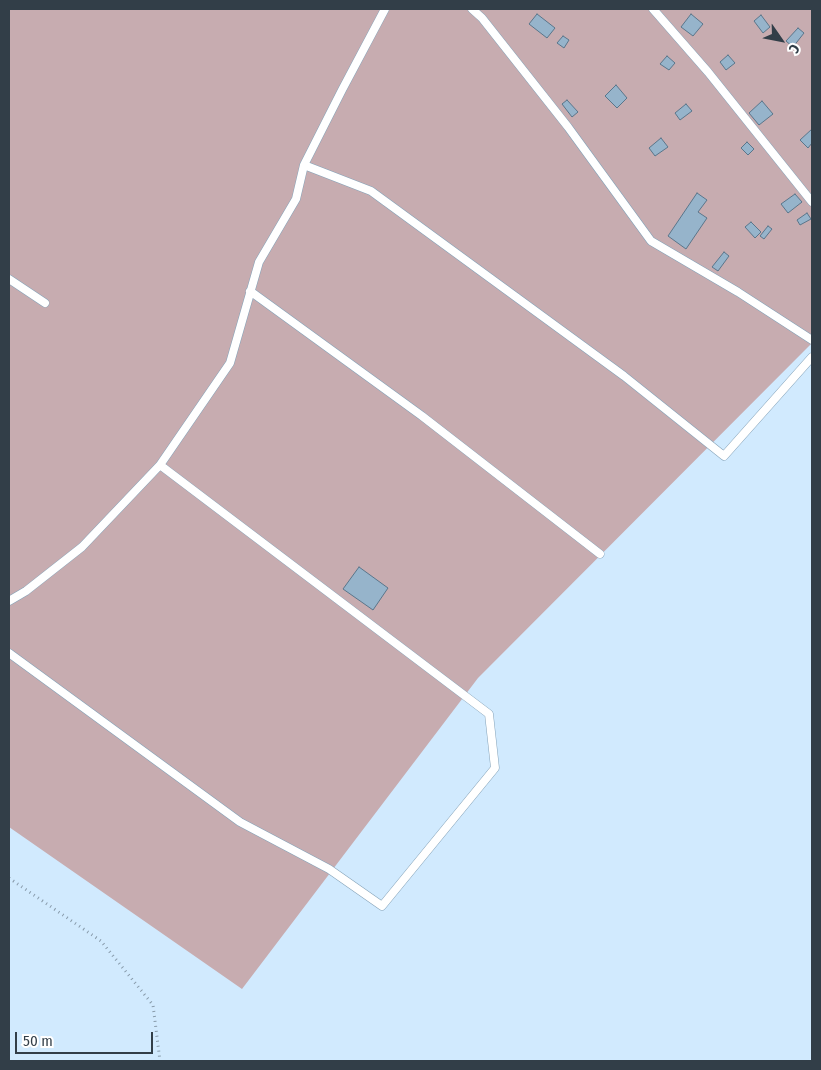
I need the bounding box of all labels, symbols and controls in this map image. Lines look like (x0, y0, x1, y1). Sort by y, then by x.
north arrow (756, 15, 806, 65)
text: С (785, 41, 803, 56)
scale bar (18, 1022, 155, 1054)
text: 50 m (23, 1032, 53, 1050)

